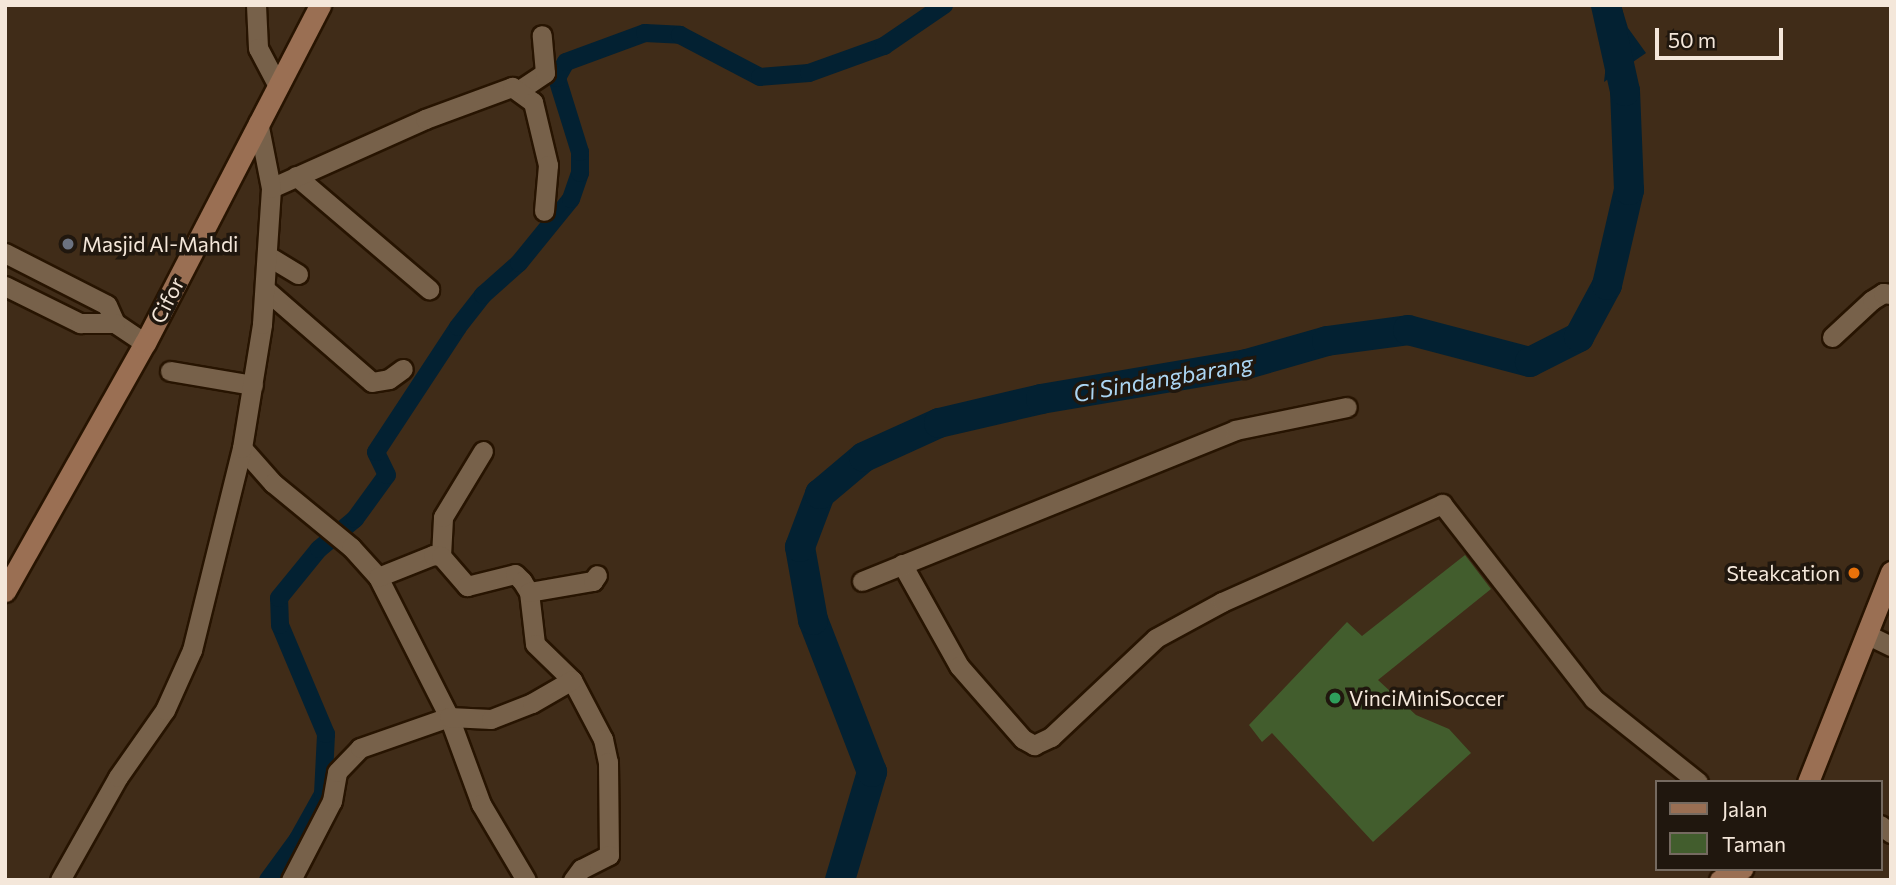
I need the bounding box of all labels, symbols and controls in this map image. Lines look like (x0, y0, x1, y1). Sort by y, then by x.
scale bar (1658, 14, 1786, 58)
text: 50 m (1668, 27, 1716, 52)
place label: Masjid Al-Mahdi (82, 231, 238, 257)
marker: Masjid Al-Mahdi (60, 236, 76, 252)
street label: Cifor (145, 273, 189, 327)
water label: Ci Sindangbarang (1071, 349, 1255, 407)
place label: Steakcation (1727, 560, 1840, 586)
marker: Steakcation (1846, 565, 1862, 581)
place label: VinciMiniSoccer (1349, 685, 1505, 711)
marker: VinciMiniSoccer (1327, 690, 1343, 706)
legend (1654, 780, 1882, 871)
text: Jalan (1722, 796, 1767, 821)
text: Taman (1722, 831, 1786, 856)

